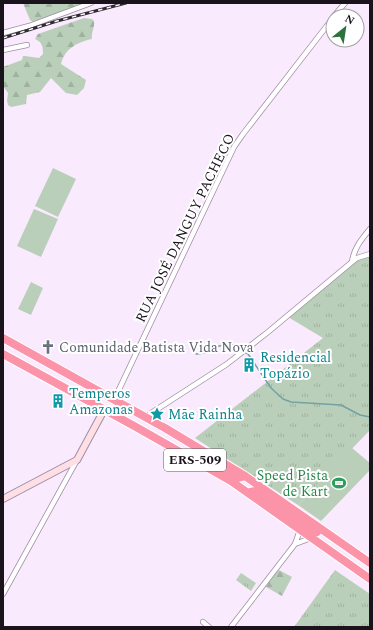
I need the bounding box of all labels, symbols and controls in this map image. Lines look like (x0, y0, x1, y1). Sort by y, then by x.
north arrow (325, 8, 365, 48)
text: N (342, 10, 358, 29)
street label: RUA JOSÉ DANGUY PACHECO (130, 130, 240, 326)
place label: Comunidade Batista Vida Nova (59, 337, 254, 358)
church icon: Comunidade Batista Vida Nova (40, 339, 56, 355)
place label: Residencial Topázio (260, 347, 331, 384)
building icon: Residencial Topázio (241, 357, 257, 373)
place label: Temperos Amazonas (69, 383, 133, 420)
building icon: Temperos Amazonas (50, 393, 66, 409)
place label: Mãe Rainha (168, 404, 242, 425)
place icon: Mãe Rainha (149, 406, 165, 422)
road number: ERS-509 (164, 449, 226, 471)
place label: Speed Pista de Kart (257, 465, 328, 502)
sports icon: Speed Pista de Kart (331, 475, 347, 491)

